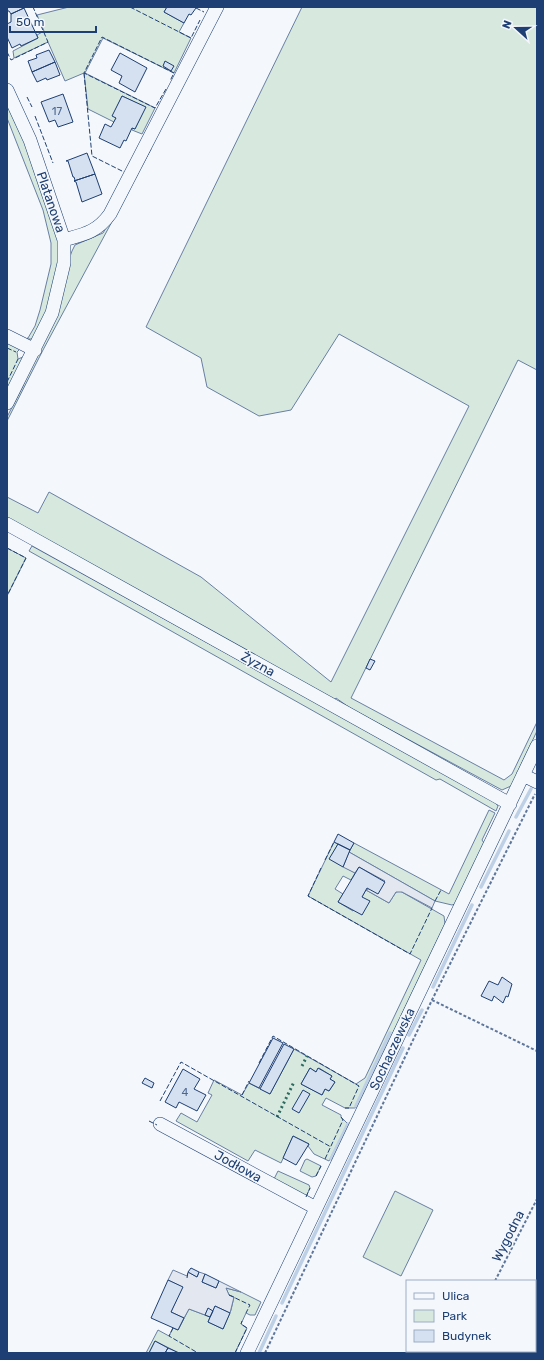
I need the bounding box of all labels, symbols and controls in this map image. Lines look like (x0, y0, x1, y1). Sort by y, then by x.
scale bar (10, 8, 96, 34)
north arrow (496, 8, 536, 48)
text: 50 m (16, 15, 44, 29)
text: N (500, 18, 515, 31)
house number: 17 (52, 105, 63, 118)
street label: Platanowa (34, 170, 68, 234)
street label: Żyzna (238, 649, 278, 679)
street label: Sochaczewska (366, 1005, 418, 1093)
house number: 4 (182, 1086, 189, 1099)
street label: Jodłowa (212, 1147, 264, 1185)
street label: Wygodna (489, 1208, 528, 1265)
legend (406, 1280, 536, 1352)
text: Ulica (442, 1289, 469, 1303)
text: Park (442, 1309, 468, 1323)
text: Budynek (442, 1329, 492, 1343)

